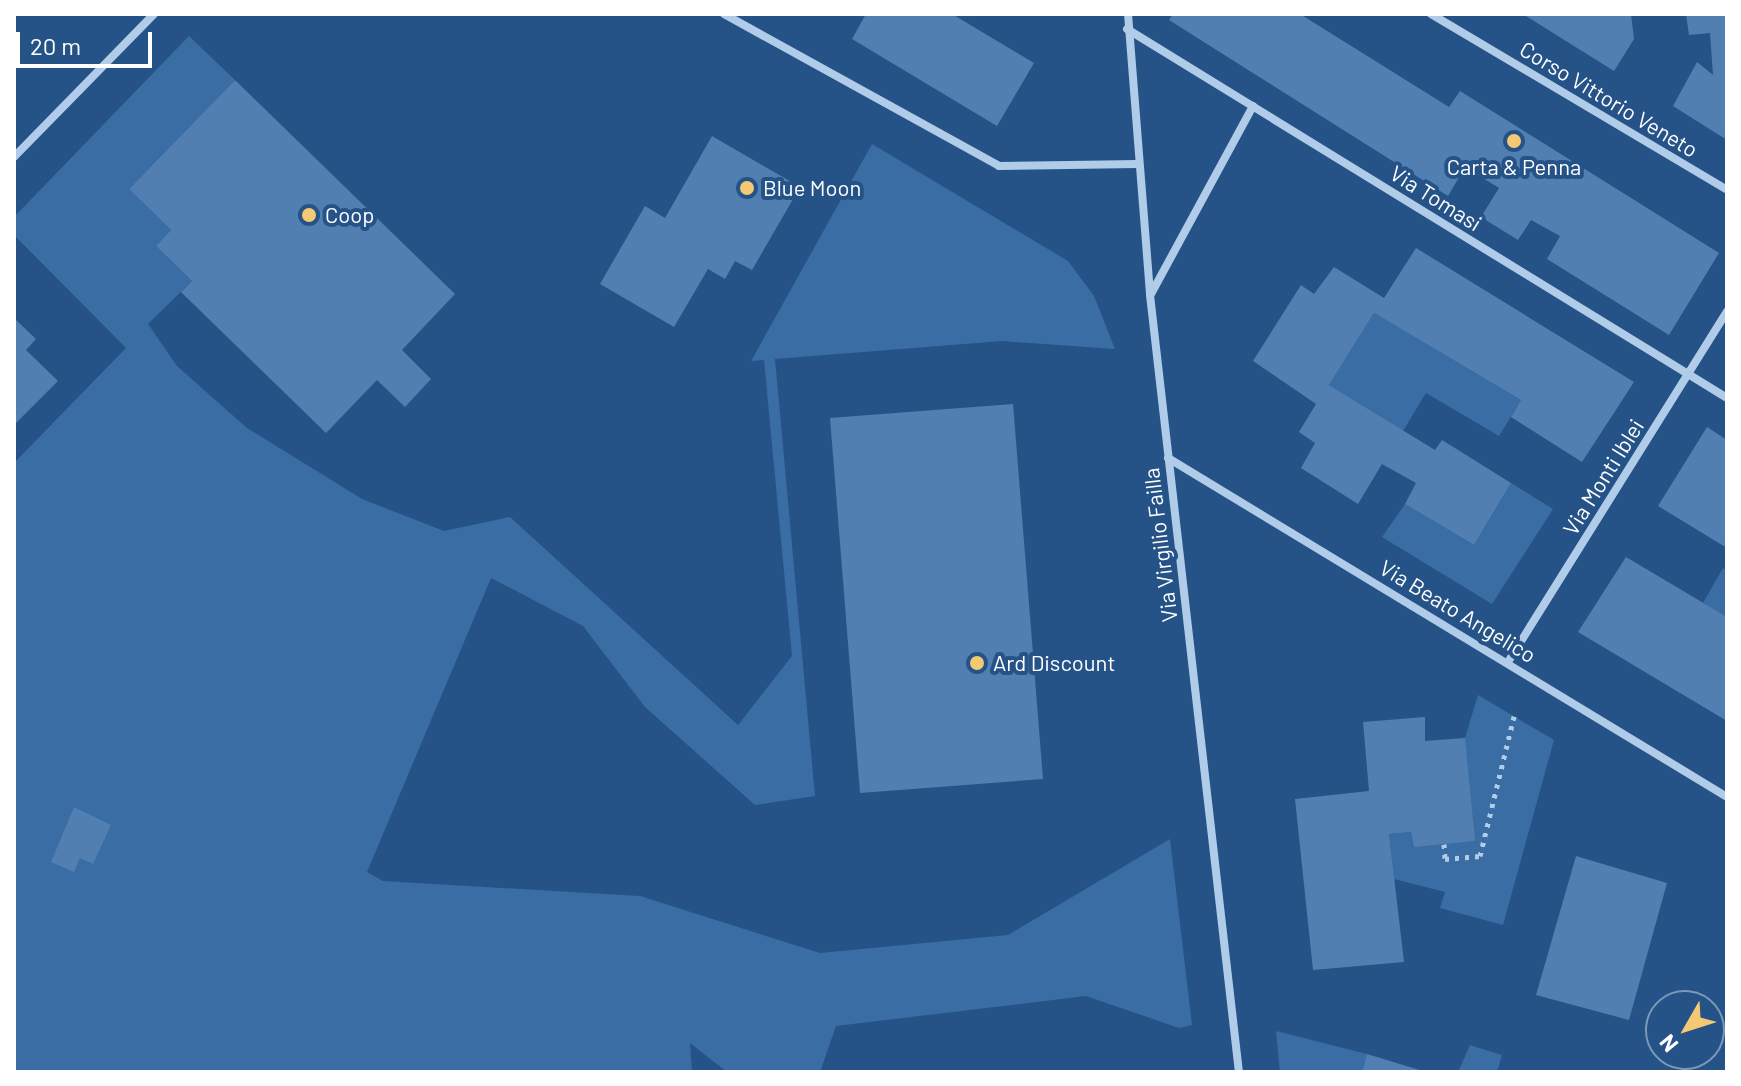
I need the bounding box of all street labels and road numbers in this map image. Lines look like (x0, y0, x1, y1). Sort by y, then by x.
street label: Corso Vittorio Veneto (1515, 35, 1703, 163)
street label: Via Tomasi (1385, 160, 1487, 236)
street label: Via Monti Iblei (1557, 414, 1649, 540)
street label: Via Virgilio Failla (1137, 466, 1183, 624)
street label: Via Beato Angelico (1375, 554, 1541, 668)

